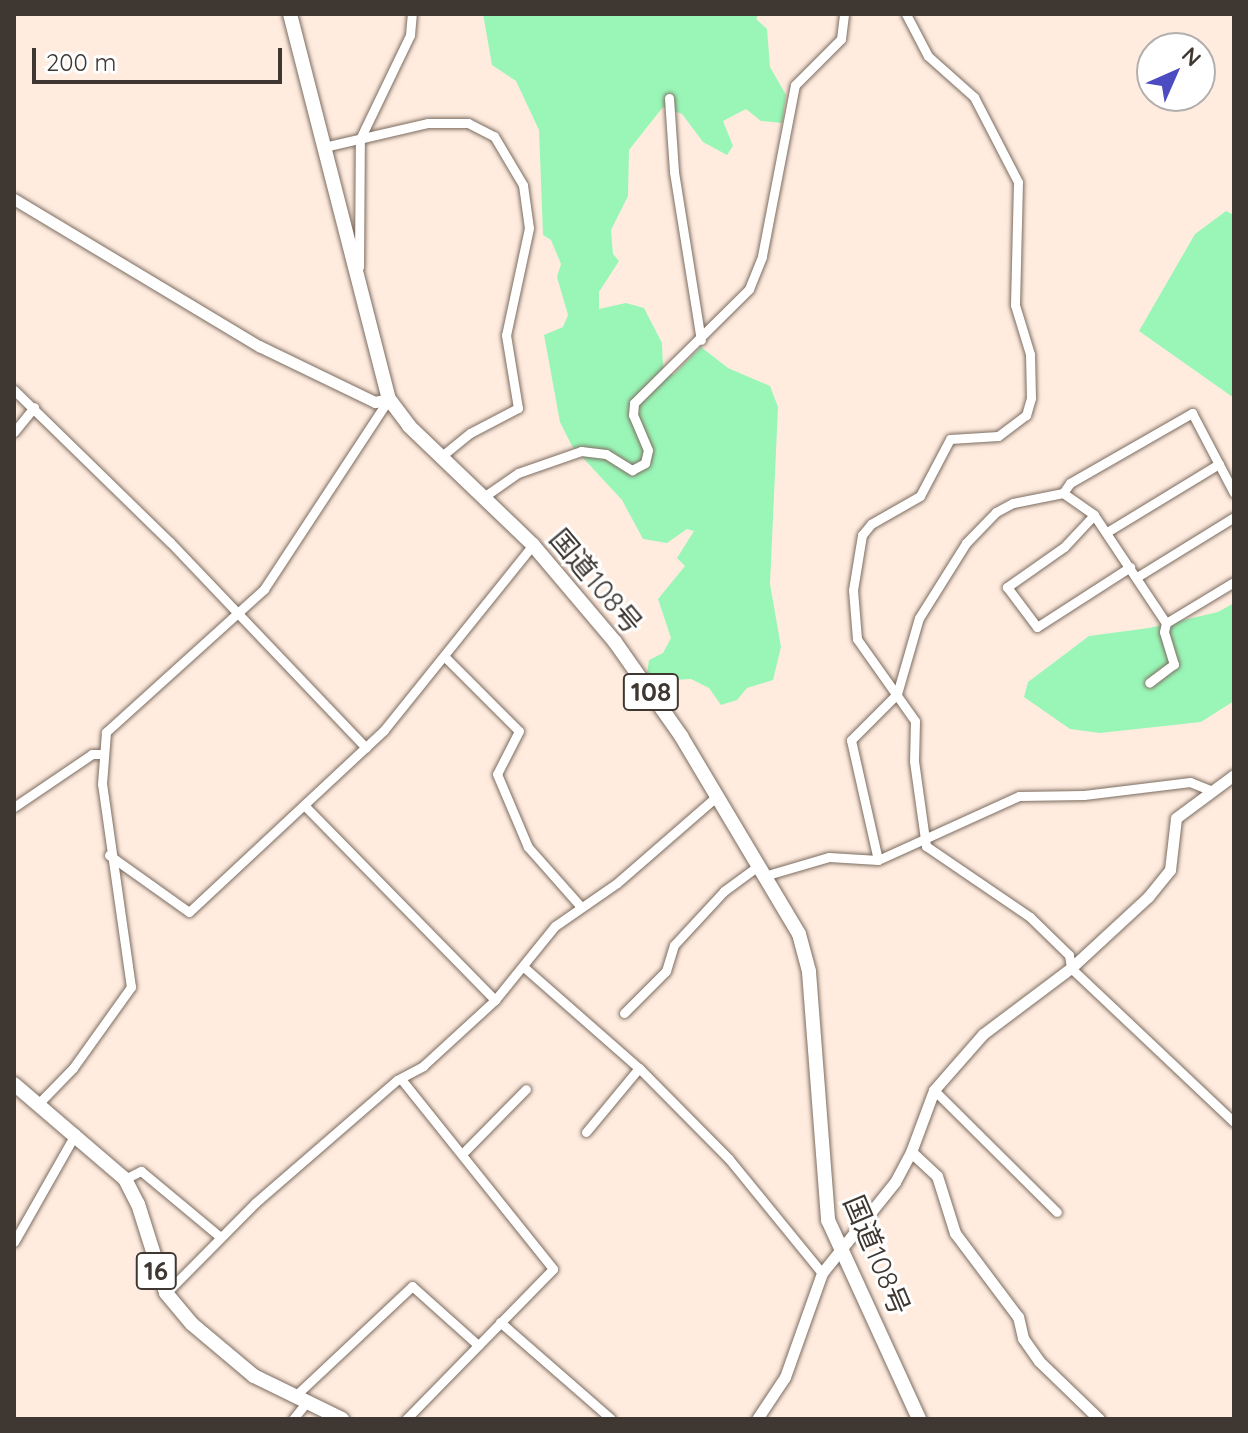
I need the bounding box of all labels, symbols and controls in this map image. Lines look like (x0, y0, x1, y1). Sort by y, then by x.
scale bar (36, 32, 286, 82)
north arrow (1136, 32, 1216, 112)
text: N (1176, 41, 1207, 72)
text: 200 m (46, 47, 116, 77)
street label: 国道108号 (543, 522, 649, 640)
road number: 108 (621, 670, 681, 714)
street label: 国道108号 (837, 1190, 917, 1320)
road number: 16 (134, 1249, 178, 1293)

